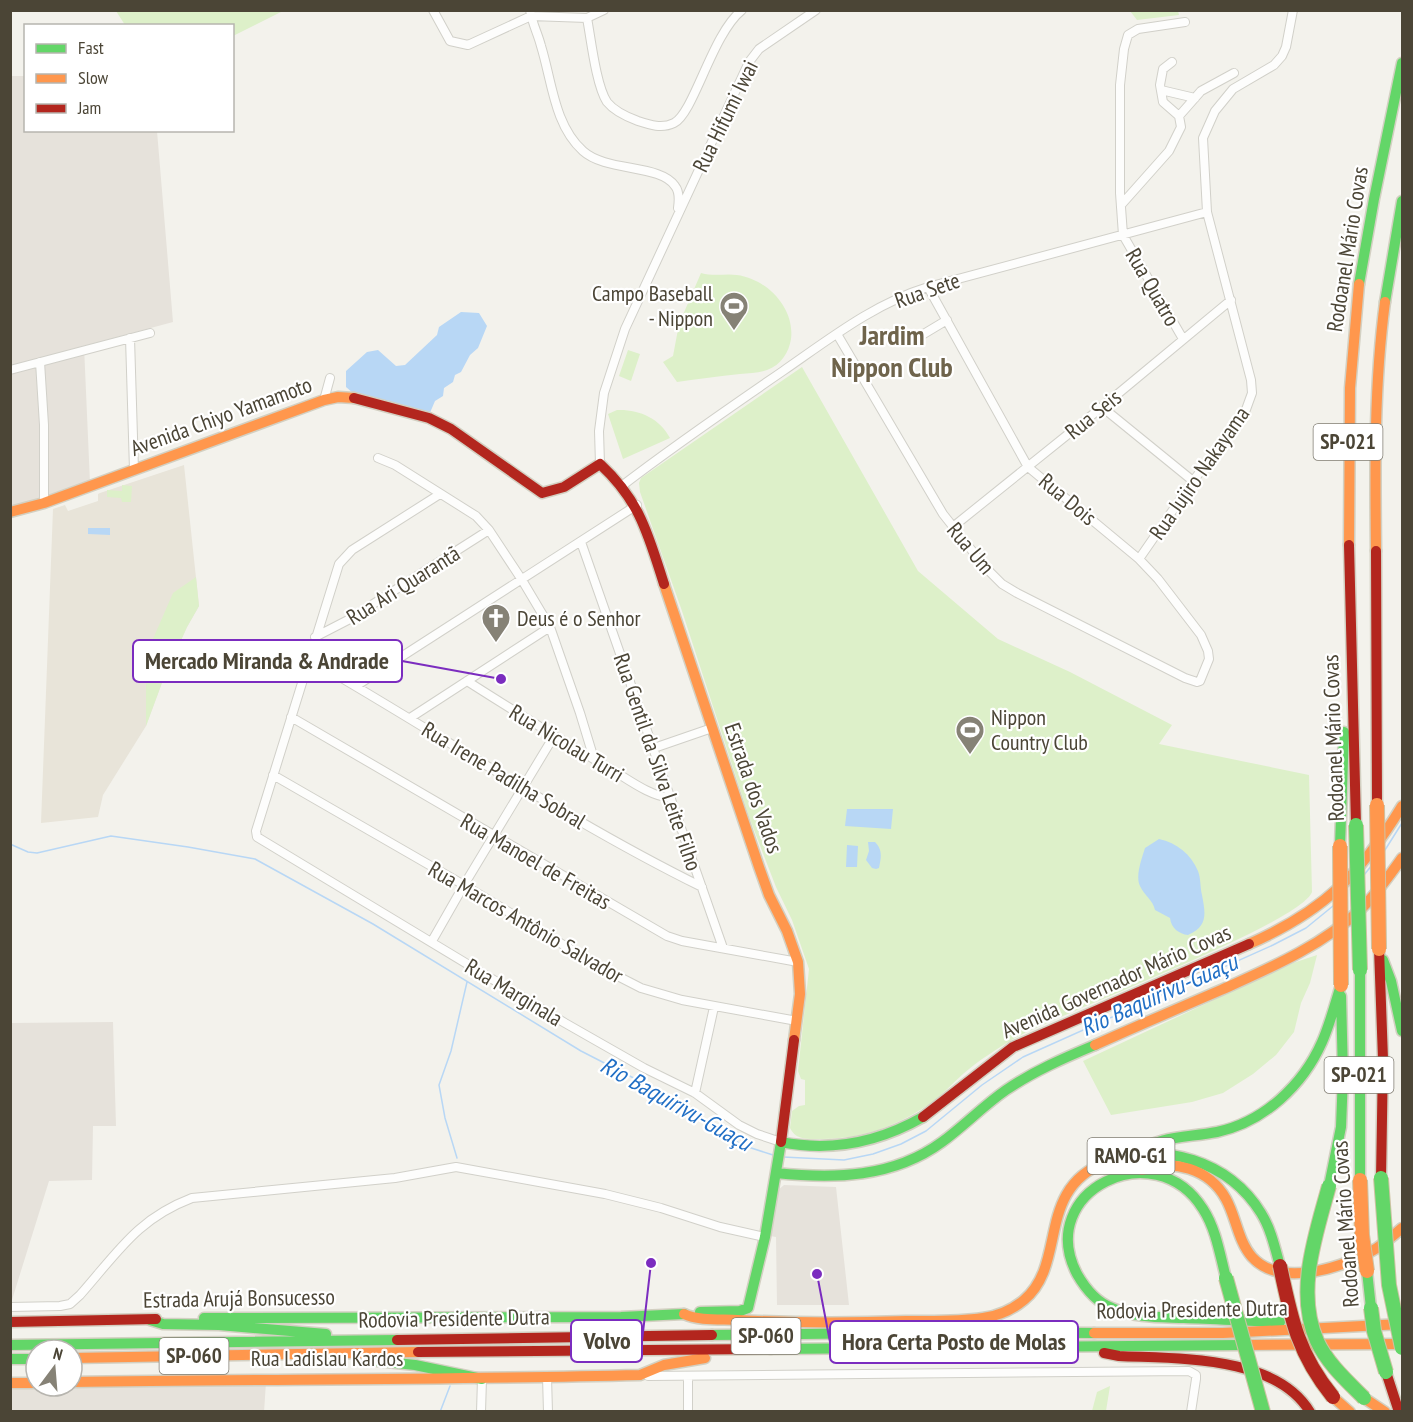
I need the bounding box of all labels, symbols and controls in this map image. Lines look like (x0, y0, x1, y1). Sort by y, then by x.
legend (24, 24, 234, 132)
text: Fast (78, 36, 104, 59)
street label: Rua Hifumi Iwai (686, 56, 764, 176)
text: Slow (78, 66, 109, 89)
text: Jam (77, 96, 101, 119)
street label: Rodoanel Mário Covas (1320, 164, 1374, 334)
street label: Rua Quatro (1119, 243, 1187, 331)
street label: Rua Sete (891, 266, 963, 314)
place label: Campo Baseball - Nippon (592, 279, 714, 332)
sports icon: Campo Baseball - Nippon (718, 290, 750, 332)
district label: Jardim Nippon Club (831, 316, 953, 385)
street label: Avenida Chiyo Yamamoto (126, 370, 316, 462)
street label: Rua Seis (1059, 383, 1127, 445)
street label: Rua Jujiro Nakayama (1143, 401, 1255, 545)
road number: SP-021 (1314, 424, 1382, 460)
street label: Rua Dois (1033, 467, 1103, 531)
street label: Rua Um (941, 516, 1001, 580)
street label: Rua Ari Quarantã (341, 539, 465, 631)
church icon: Deus é o Senhor (480, 602, 512, 644)
place label: Deus é o Senhor (517, 604, 641, 632)
callout: Mercado Miranda & Andrade (133, 640, 402, 682)
text: Mercado Miranda & Andrade (145, 645, 389, 676)
street label: Rua Gentil da Silva Leite Filho (608, 650, 708, 874)
street label: Rodoanel Mário Covas (1316, 654, 1350, 822)
street label: Rua Nicolau Turri (504, 698, 630, 788)
place label: Nippon Country Club (991, 703, 1088, 756)
sports icon: Nippon Country Club (954, 714, 986, 756)
street label: Rua Irene Padilha Sobral (417, 715, 592, 835)
street label: Estrada dos Vados (719, 719, 789, 857)
street label: Rua Manoel de Freitas (456, 807, 616, 915)
street label: Rua Marcos Antônio Salvador (423, 855, 629, 989)
street label: Avenida Governador Mário Covas (997, 918, 1235, 1044)
water label: Rio Baquirivu-Guaçu (1076, 946, 1243, 1043)
street label: Rua Marginala (460, 952, 568, 1032)
water label: Rio Baquirivu-Guaçu (595, 1049, 759, 1159)
road number: SP-021 (1324, 1057, 1394, 1093)
road number: RAMO-G1 (1088, 1138, 1174, 1174)
street label: Rodoanel Mário Covas (1325, 1140, 1365, 1308)
street label: Estrada Arujá Bonsucesso (143, 1282, 335, 1314)
street label: Rodovia Presidente Dutra (1096, 1293, 1288, 1325)
street label: Rodovia Presidente Dutra (358, 1302, 550, 1334)
road number: SP-060 (732, 1318, 801, 1354)
callout: Volvo (571, 1320, 642, 1362)
callout: Hora Certa Posto de Molas (830, 1321, 1078, 1363)
text: Volvo (582, 1325, 631, 1356)
text: Hora Certa Posto de Molas (842, 1326, 1066, 1357)
north arrow (24, 1338, 84, 1398)
road number: SP-060 (160, 1338, 228, 1374)
text: N (51, 1343, 65, 1364)
street label: Rua Ladislau Kardos (251, 1344, 403, 1372)

